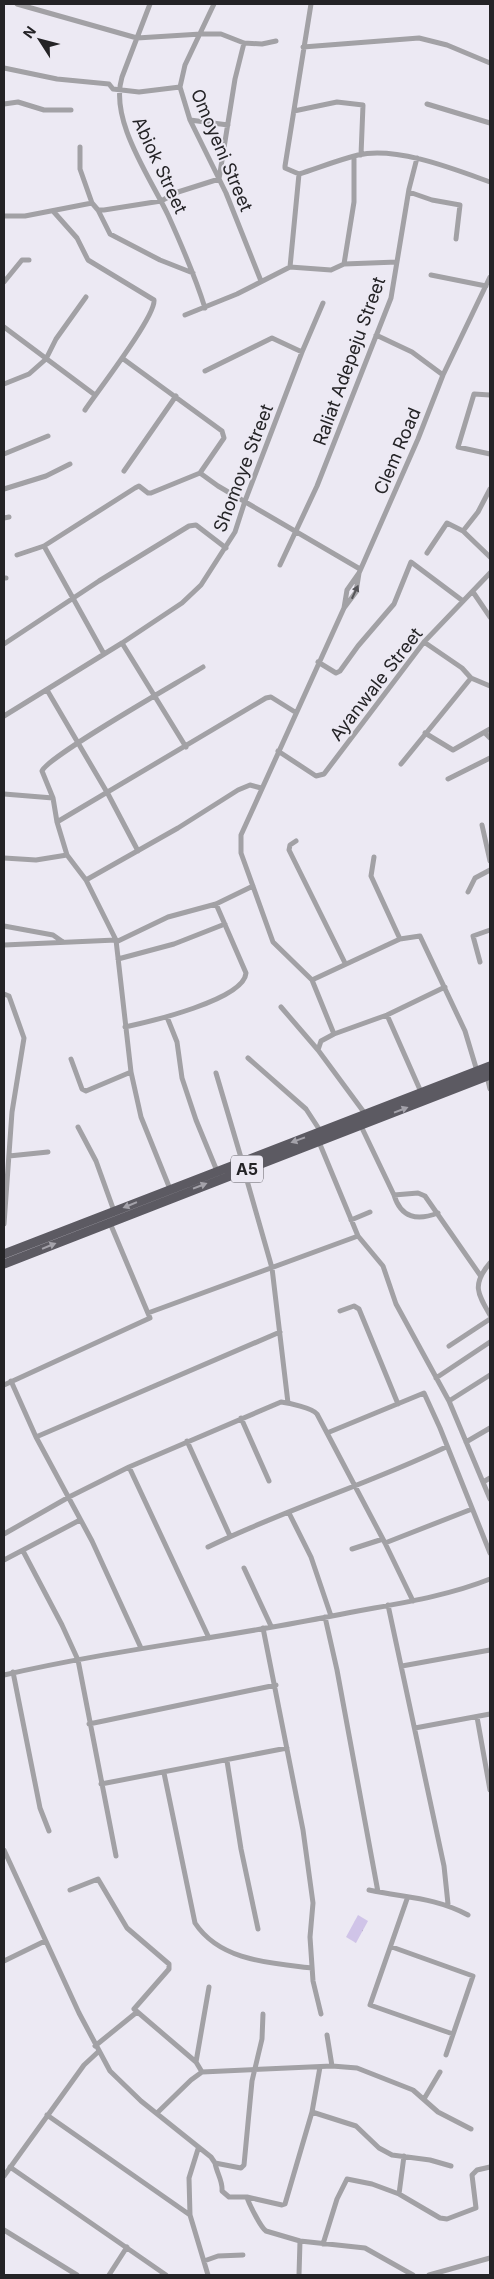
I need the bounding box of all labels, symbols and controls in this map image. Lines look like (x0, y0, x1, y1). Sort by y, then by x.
north arrow (15, 15, 65, 65)
text: N (19, 23, 39, 41)
street label: Omoyeni Street (187, 86, 257, 215)
street label: Abiok Street (128, 113, 192, 217)
street label: Raliat Adepeju Street (309, 274, 389, 448)
street label: Shomoye Street (209, 401, 277, 535)
street label: Clem Road (369, 404, 425, 498)
one-way arrow (351, 585, 359, 599)
street label: Ayanwale Street (325, 623, 427, 745)
one-way arrow (394, 1106, 409, 1114)
one-way arrow (290, 1136, 305, 1144)
road number: A5 (231, 1156, 263, 1182)
one-way arrow (193, 1182, 207, 1190)
one-way arrow (122, 1201, 137, 1209)
one-way arrow (42, 1241, 56, 1249)

